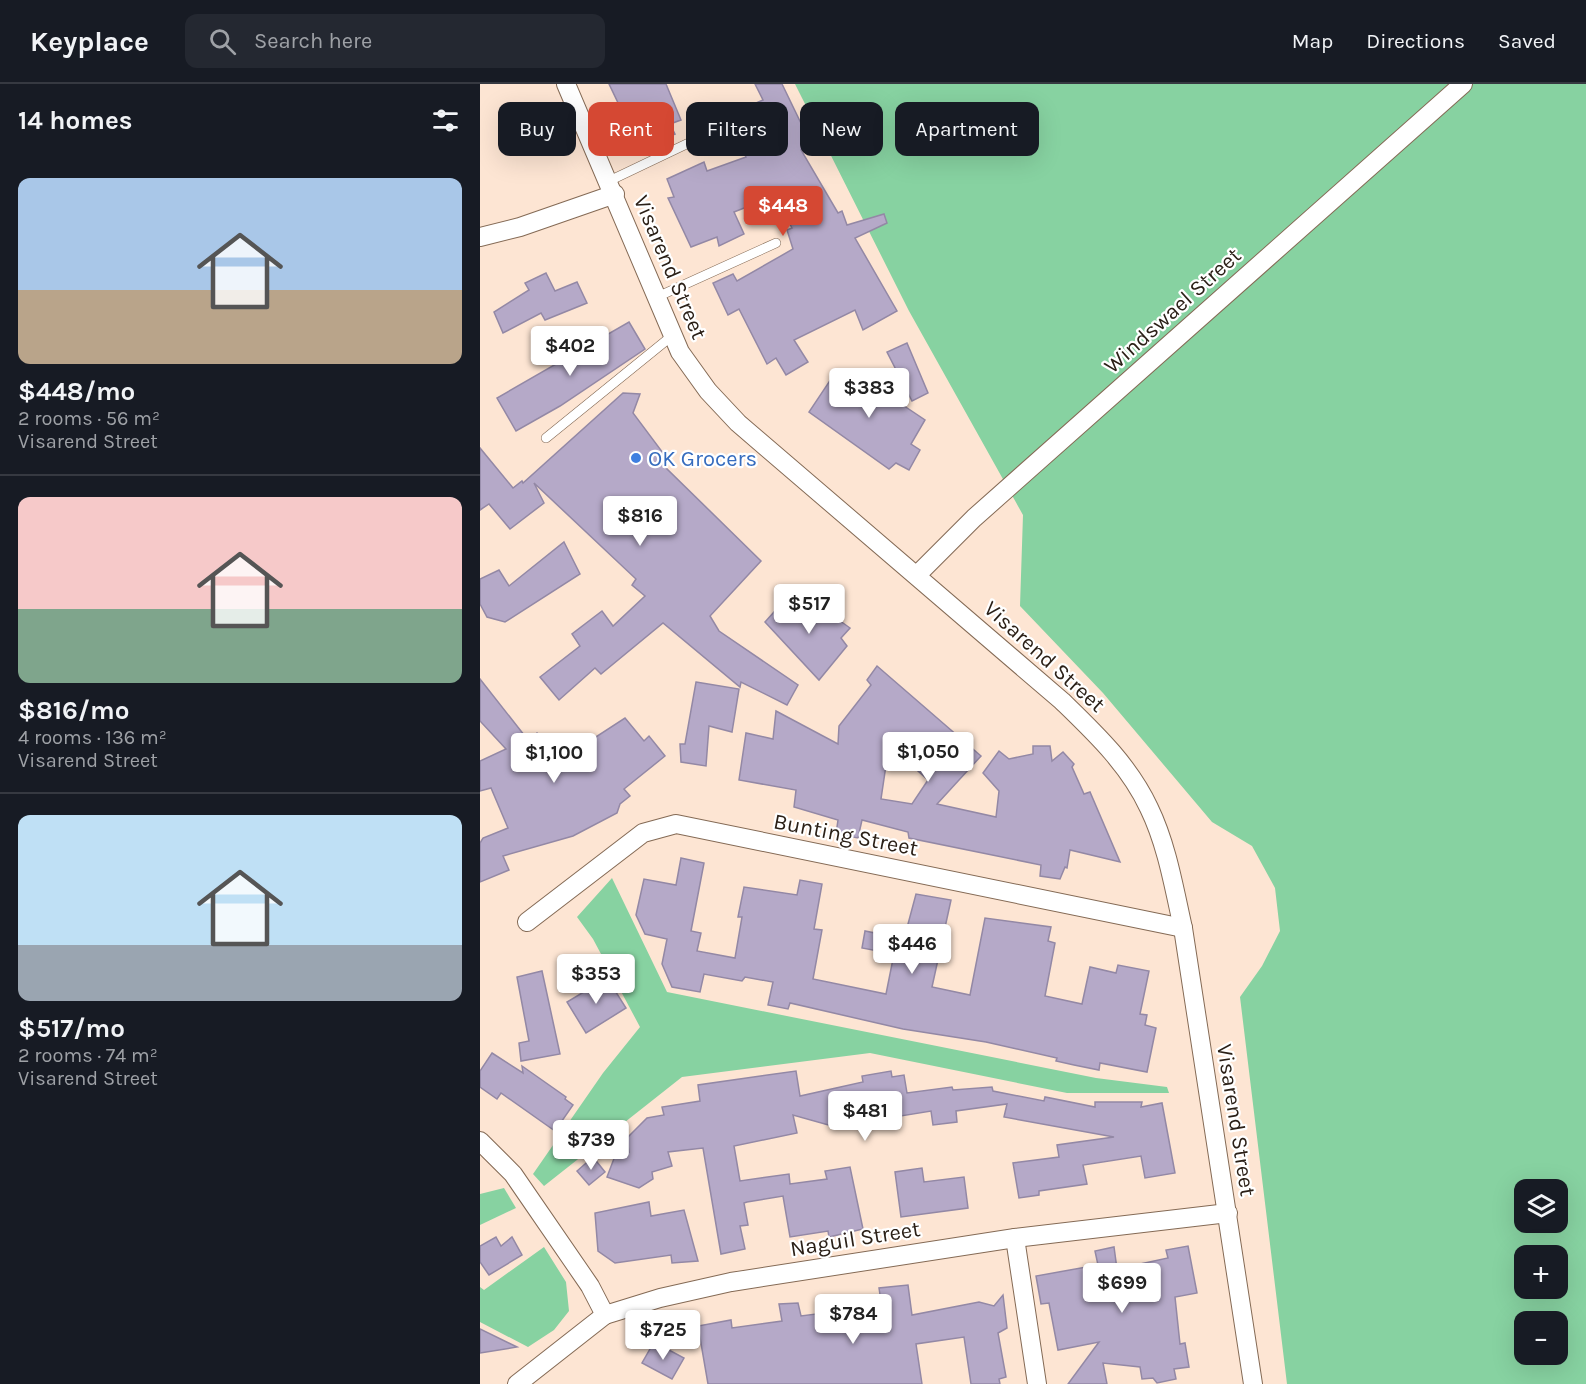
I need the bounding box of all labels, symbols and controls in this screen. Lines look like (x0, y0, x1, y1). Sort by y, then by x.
search box (185, 14, 605, 68)
text: Keyplace (30, 25, 149, 58)
icon: search (206, 25, 239, 58)
text: Search here (254, 28, 372, 54)
text: Map (1292, 29, 1333, 53)
text: Directions (1366, 29, 1465, 53)
text: Saved (1498, 29, 1556, 53)
chip: Buy (498, 102, 576, 156)
chip: Rent (588, 102, 674, 156)
chip: Filters (686, 102, 788, 156)
chip: New (800, 102, 883, 156)
chip: Apartment (895, 102, 1039, 156)
icon: filters (429, 104, 462, 137)
text: 14 homes (18, 105, 132, 136)
pin: $448 (747, 186, 819, 237)
street label: Visarend Street (628, 192, 712, 343)
text: $448 (758, 194, 808, 217)
icon: home (186, 217, 294, 325)
street label: Windswael Street (1099, 242, 1246, 379)
pin: $402 (534, 326, 606, 377)
text: $402 (545, 334, 595, 357)
pin: $383 (833, 368, 905, 419)
text: $448/mo (18, 376, 135, 407)
text: $383 (843, 376, 895, 399)
text: 2 rooms · 56 m² (18, 407, 160, 430)
text: Visarend Street (18, 430, 158, 453)
place label: OK Grocers (648, 446, 757, 472)
marker: OK Grocers (629, 451, 643, 465)
pin: $816 (604, 496, 676, 547)
text: $816 (617, 504, 663, 527)
icon: home (186, 536, 294, 644)
pin: $517 (773, 584, 845, 635)
text: $517 (788, 592, 830, 615)
street label: Visarend Street (978, 596, 1110, 718)
text: $816/mo (18, 695, 129, 726)
text: 4 rooms · 136 m² (18, 726, 167, 749)
pin: $1,050 (879, 732, 977, 783)
pin: $1,100 (505, 733, 603, 784)
text: $1,050 (897, 740, 959, 763)
text: $1,100 (525, 741, 583, 764)
text: Visarend Street (18, 749, 158, 772)
street label: Bunting Street (771, 808, 920, 862)
icon: home (186, 854, 294, 962)
pin: $446 (876, 924, 948, 975)
text: $446 (887, 932, 937, 955)
pin: $353 (560, 954, 632, 1005)
text: $353 (571, 962, 621, 985)
text: $517/mo (18, 1013, 125, 1044)
street label: Visarend Street (1211, 1042, 1261, 1198)
text: 2 rooms · 74 m² (18, 1044, 158, 1067)
text: Visarend Street (18, 1067, 158, 1090)
pin: $481 (829, 1091, 901, 1142)
text: $481 (842, 1099, 888, 1122)
pin: $739 (555, 1120, 627, 1171)
text: $739 (567, 1128, 615, 1151)
map controls (1514, 1179, 1568, 1365)
button: layers (1514, 1179, 1568, 1233)
street label: Naguil Street (788, 1216, 922, 1262)
button: + (1514, 1245, 1568, 1299)
pin: $699 (1086, 1263, 1158, 1314)
text: $699 (1097, 1271, 1147, 1294)
pin: $784 (817, 1294, 889, 1345)
text: $784 (829, 1302, 877, 1325)
pin: $725 (627, 1310, 699, 1361)
button: − (1514, 1311, 1568, 1365)
text: $725 (639, 1318, 687, 1341)

